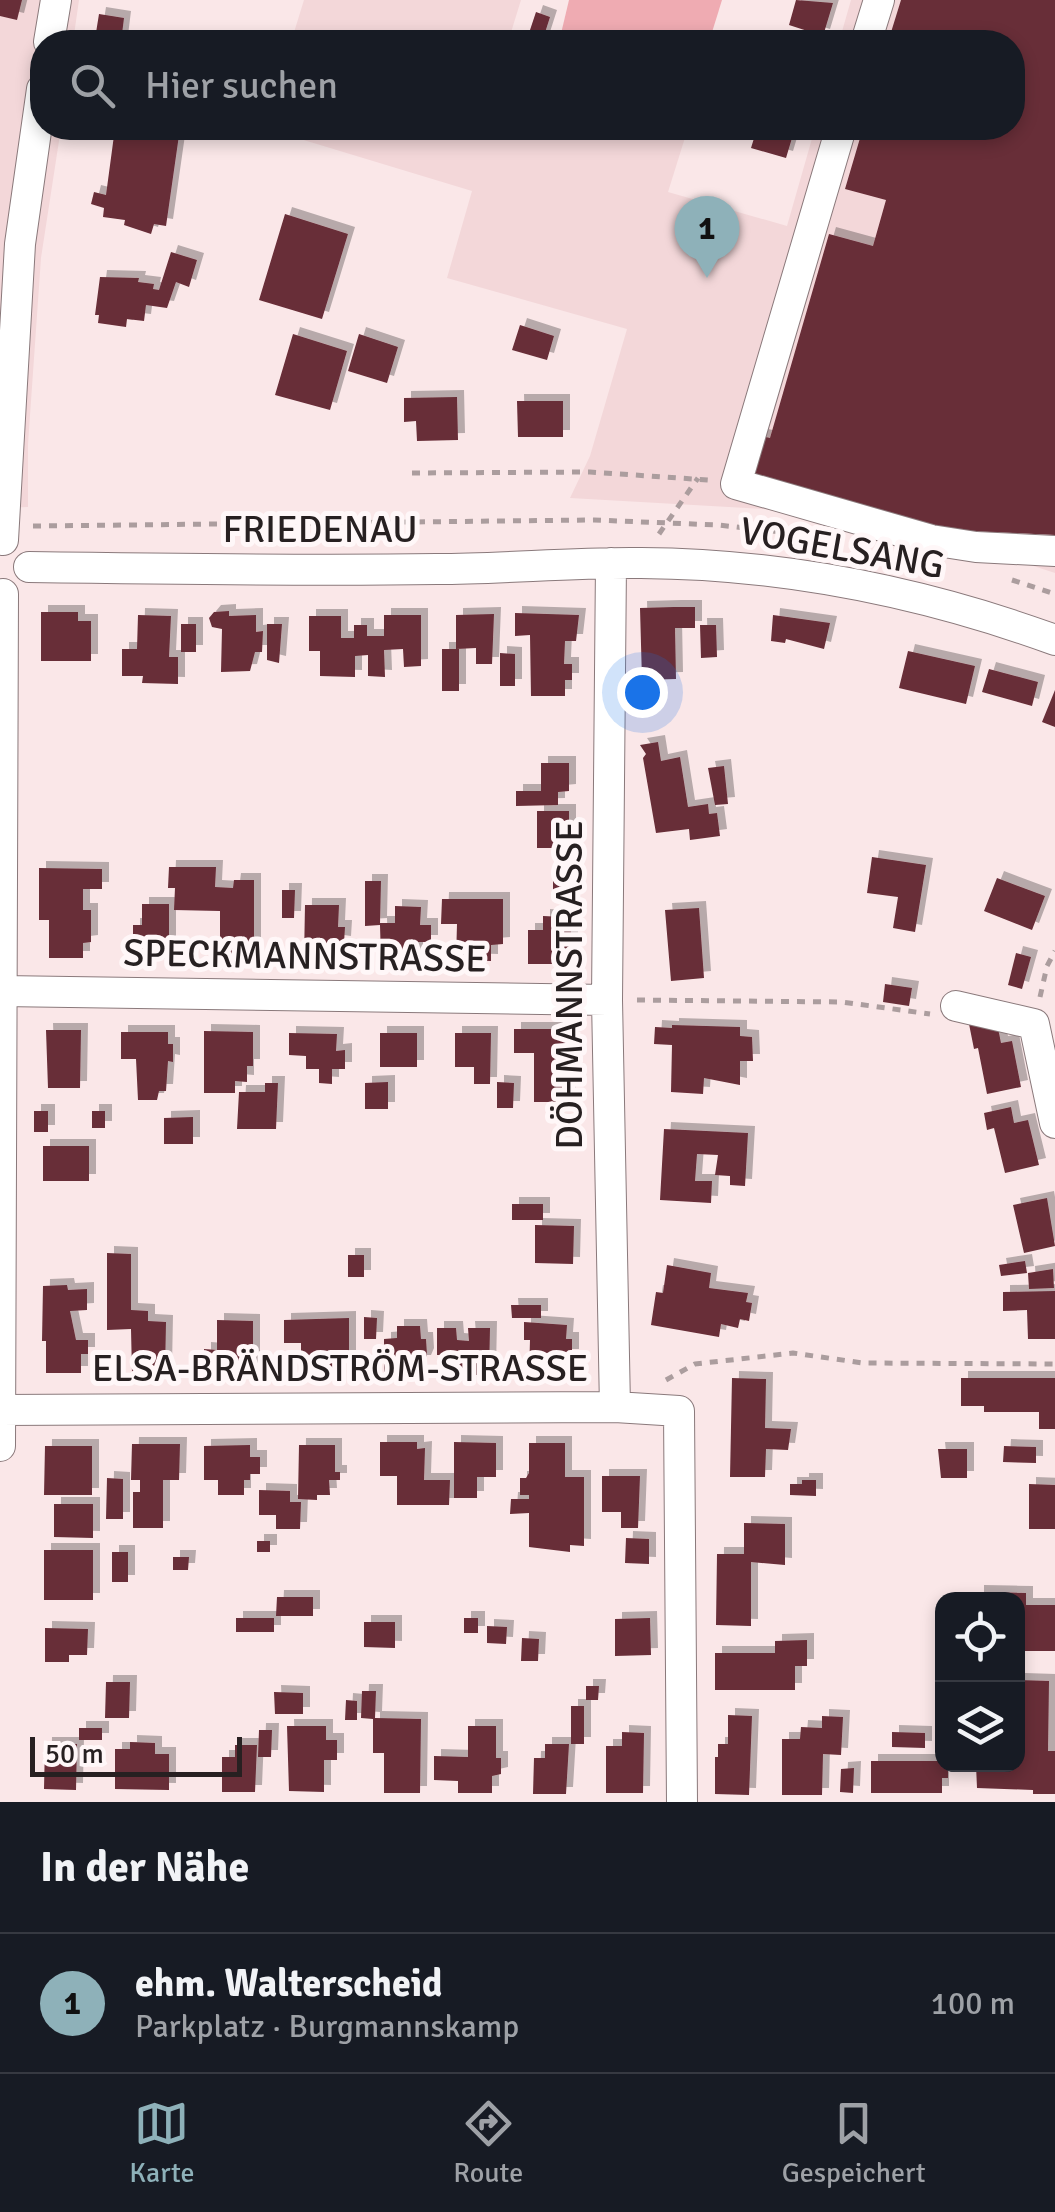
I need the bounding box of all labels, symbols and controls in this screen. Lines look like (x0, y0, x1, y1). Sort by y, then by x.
search box (30, 30, 1025, 140)
icon: search (65, 58, 120, 113)
text: Hier suchen (145, 62, 338, 109)
pin: 1 (674, 196, 740, 278)
street label: FRIEDENAU (222, 506, 418, 553)
street label: VOGELSANG (736, 507, 948, 589)
your location (617, 667, 668, 718)
street label: DÖHMANNSTRASSE (546, 820, 593, 1150)
street label: SPECKMANNSTRASSE (123, 929, 487, 983)
street label: ELSA-BRÄNDSTRÖM-STRASSE (92, 1345, 588, 1392)
map controls (935, 1592, 1025, 1772)
button: locate (935, 1592, 1025, 1682)
button: layers (935, 1682, 1025, 1772)
scale bar (30, 1732, 242, 1776)
text: 50 m (45, 1737, 104, 1771)
text: In der Nähe (40, 1842, 249, 1893)
text: ehm. Walterscheid (135, 1960, 443, 2007)
text: 1 (64, 1984, 81, 2023)
text: 100 m (931, 1984, 1015, 2023)
text: Parkplatz · Burgmannskamp (135, 2007, 519, 2046)
tab: Karte (129, 2096, 195, 2190)
tab: Route (453, 2096, 523, 2190)
tab: Gespeichert (782, 2096, 926, 2190)

